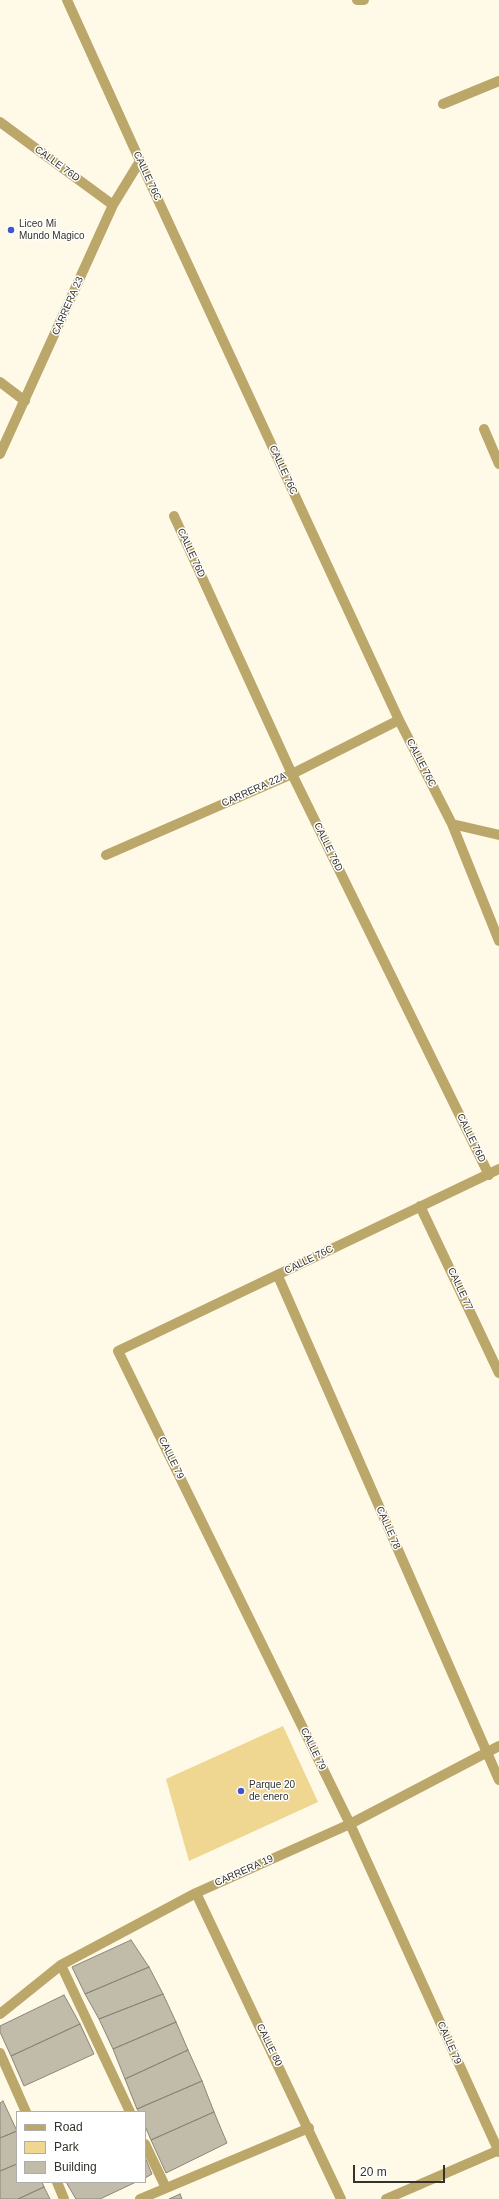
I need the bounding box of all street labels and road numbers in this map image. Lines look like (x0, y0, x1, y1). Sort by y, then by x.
street label: CALLE 76D (32, 144, 82, 184)
street label: CALLE 76C (130, 150, 164, 202)
street label: CARRERA 23 (50, 275, 86, 337)
street label: CALLE 76C (266, 444, 300, 496)
street label: CALLE 76D (174, 527, 208, 579)
street label: CALLE 76C (404, 737, 438, 789)
street label: CARRERA 22A (220, 770, 288, 810)
street label: CALLE 76D (311, 821, 345, 873)
street label: CALLE 76D (454, 1112, 488, 1164)
street label: CALLE 76C (283, 1243, 335, 1277)
street label: CALLE 77 (445, 1266, 475, 1312)
street label: CALLE 79 (156, 1435, 186, 1481)
street label: CALLE 78 (373, 1505, 403, 1551)
street label: CALLE 79 (298, 1726, 328, 1772)
street label: CARRERA 19 (213, 1853, 275, 1889)
street label: CALLE 79 (434, 2020, 464, 2066)
street label: CALLE 80 (254, 2022, 284, 2068)

